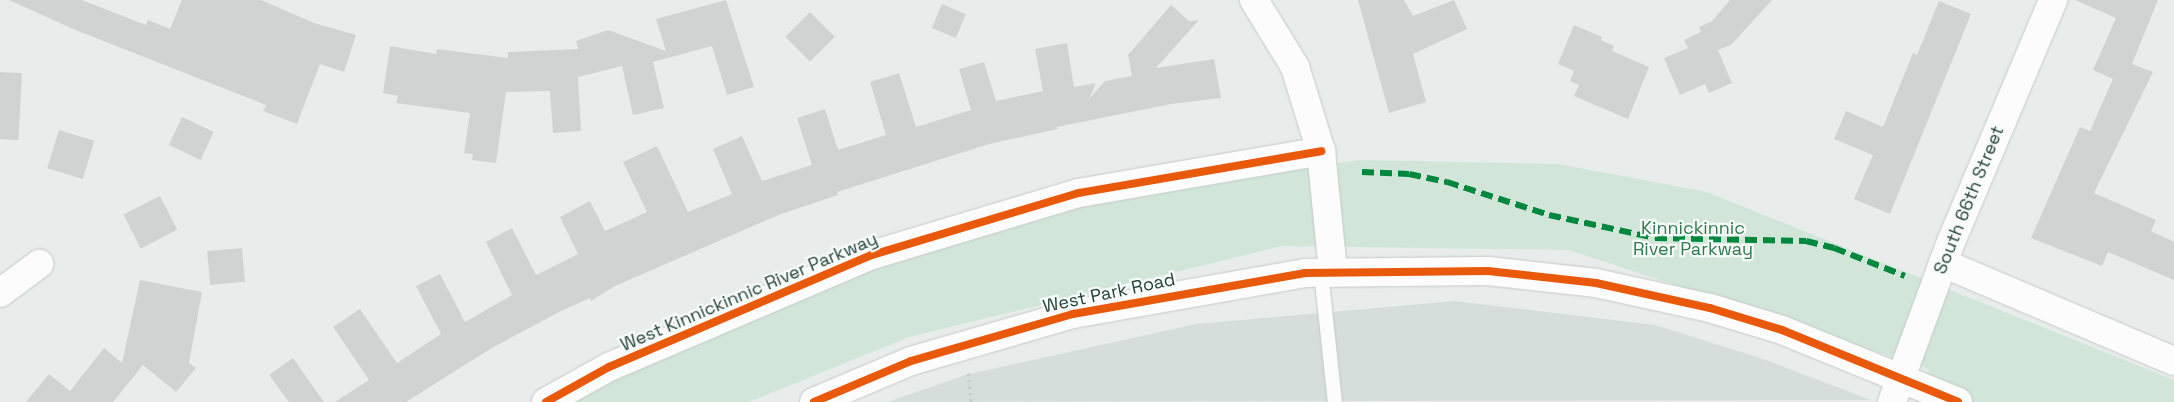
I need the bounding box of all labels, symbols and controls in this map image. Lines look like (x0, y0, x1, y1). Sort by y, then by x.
street label: South 66th Street (1929, 123, 2009, 277)
park label: Kinnickinnic River Parkway (1633, 218, 1753, 260)
street label: West Kinnickinnic River Parkway (617, 228, 881, 356)
street label: West Park Road (1041, 268, 1177, 318)

